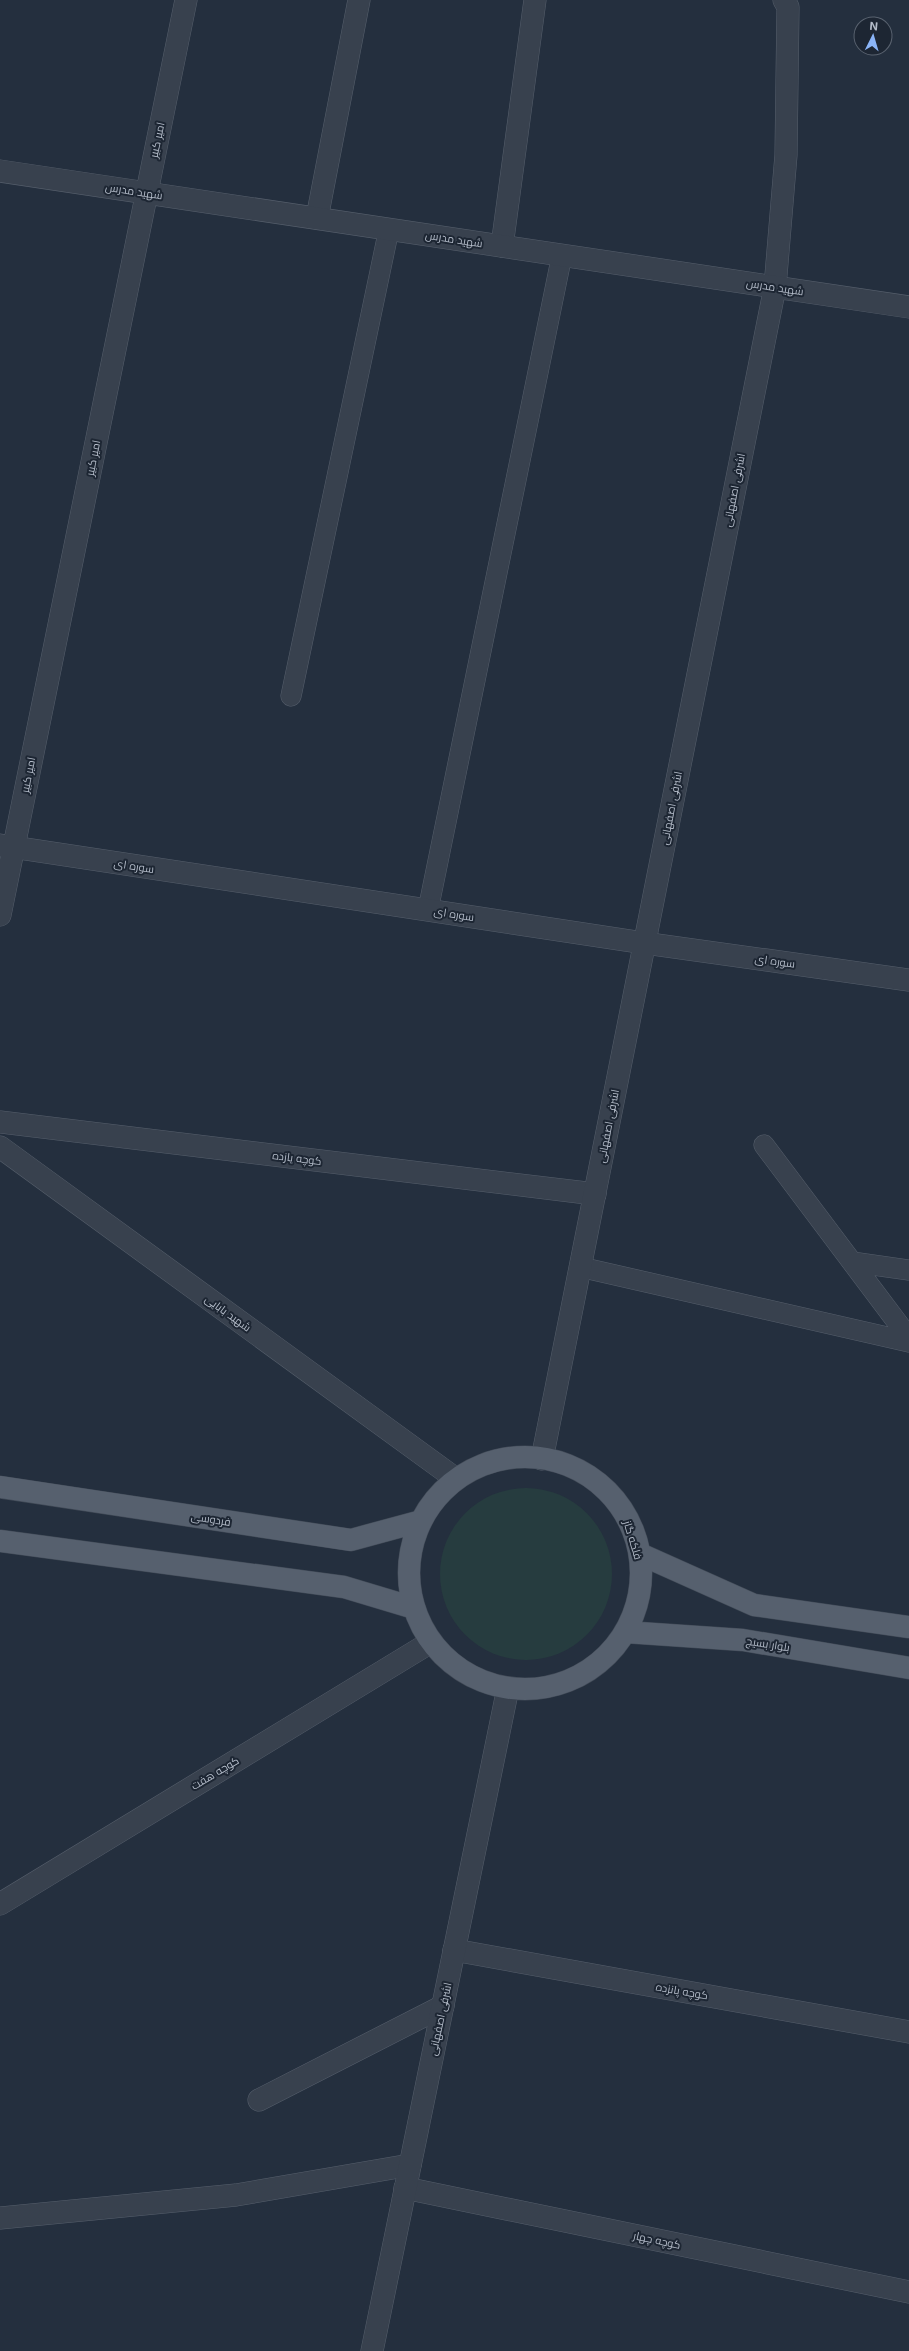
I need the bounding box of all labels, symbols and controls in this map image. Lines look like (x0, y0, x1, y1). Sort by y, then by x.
north arrow (853, 16, 893, 56)
text: N (869, 19, 879, 33)
street label: امیر کبیر (146, 121, 168, 160)
street label: شهید مدرس (104, 180, 164, 202)
street label: شهید مدرس (424, 228, 484, 250)
street label: شهید مدرس (745, 276, 805, 298)
street label: امیر کبیر (82, 439, 103, 478)
street label: اشرفی اصفهانی (720, 452, 748, 528)
street label: امیر کبیر (17, 756, 38, 795)
street label: اشرفی اصفهانی (657, 770, 685, 846)
street label: سوره ای (113, 856, 155, 876)
street label: سوره ای (433, 904, 475, 924)
street label: سوره ای (754, 951, 796, 971)
street label: اشرفی اصفهانی (594, 1088, 622, 1164)
street label: کوچه یازده (272, 1148, 323, 1168)
street label: شهید بابایی (202, 1292, 254, 1334)
street label: فردوسی (190, 1509, 232, 1529)
street label: فلکه گاز (620, 1518, 646, 1561)
street label: بلوار بسیج (745, 1634, 791, 1655)
street label: کوچه هفت (188, 1753, 242, 1793)
street label: کوچه پانزده (655, 1980, 709, 2003)
street label: اشرفی اصفهانی (425, 1981, 455, 2057)
street label: کوچه چهار (631, 2228, 682, 2252)

